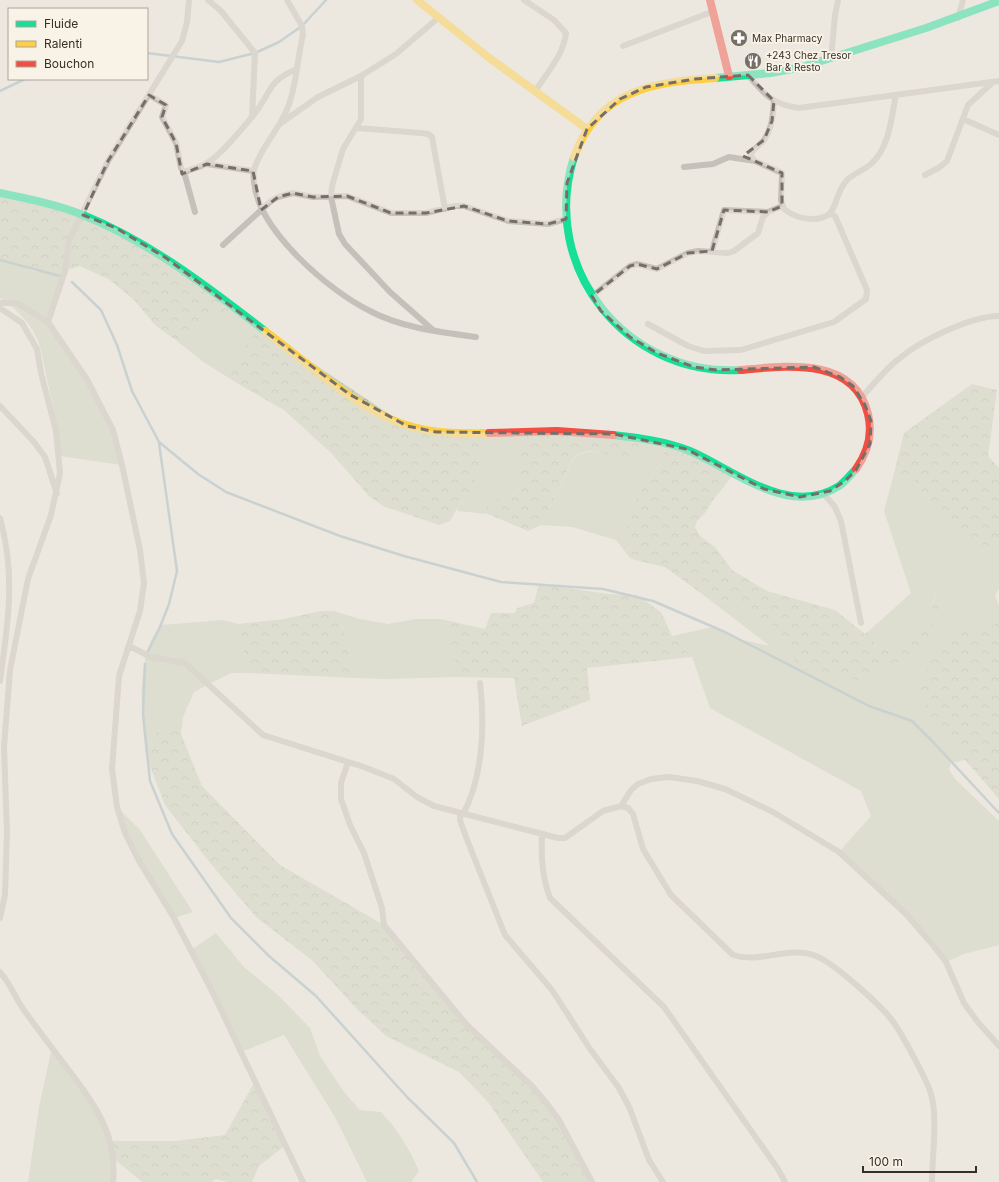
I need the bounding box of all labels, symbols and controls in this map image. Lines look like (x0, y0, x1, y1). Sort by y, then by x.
legend (8, 8, 148, 80)
text: Fluide (44, 16, 78, 31)
pharmacy icon: Max Pharmacy (729, 28, 749, 48)
place label: Max Pharmacy (752, 32, 823, 44)
text: Ralenti (44, 36, 82, 51)
place label: +243 Chez Tresor Bar & Resto (766, 49, 851, 73)
restaurant icon: +243 Chez Tresor Bar & Resto (743, 51, 763, 71)
text: Bouchon (44, 56, 94, 71)
scale bar (863, 1148, 976, 1174)
text: 100 m (869, 1154, 903, 1169)

